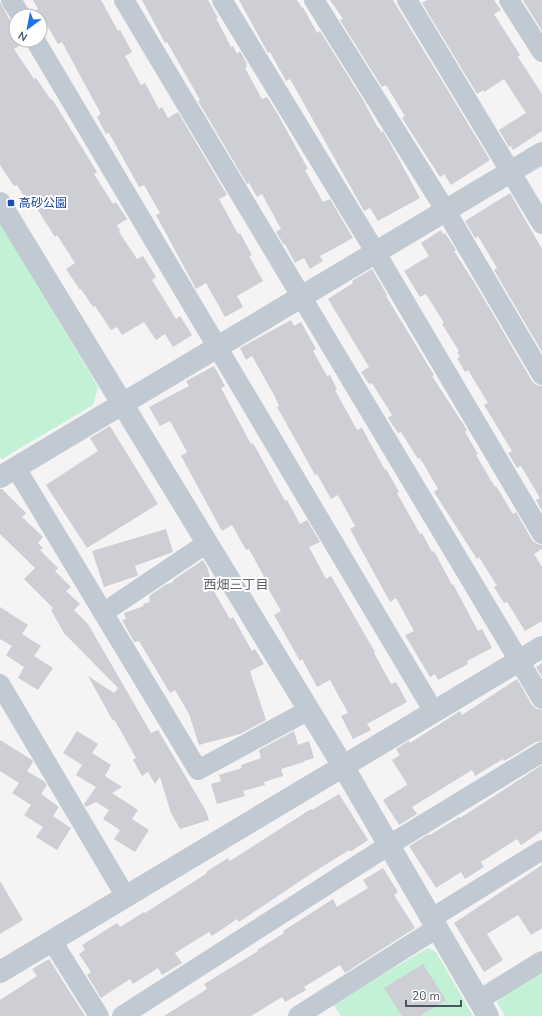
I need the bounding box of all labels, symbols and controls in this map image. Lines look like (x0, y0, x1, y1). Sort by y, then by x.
north arrow (8, 8, 48, 48)
text: N (15, 28, 30, 45)
place label: 高砂公園 (19, 195, 67, 211)
marker: 高砂公園 (6, 198, 16, 208)
district label: 西畑三丁目 (203, 576, 269, 594)
scale bar (406, 982, 461, 1008)
text: 20 m (412, 988, 440, 1004)

